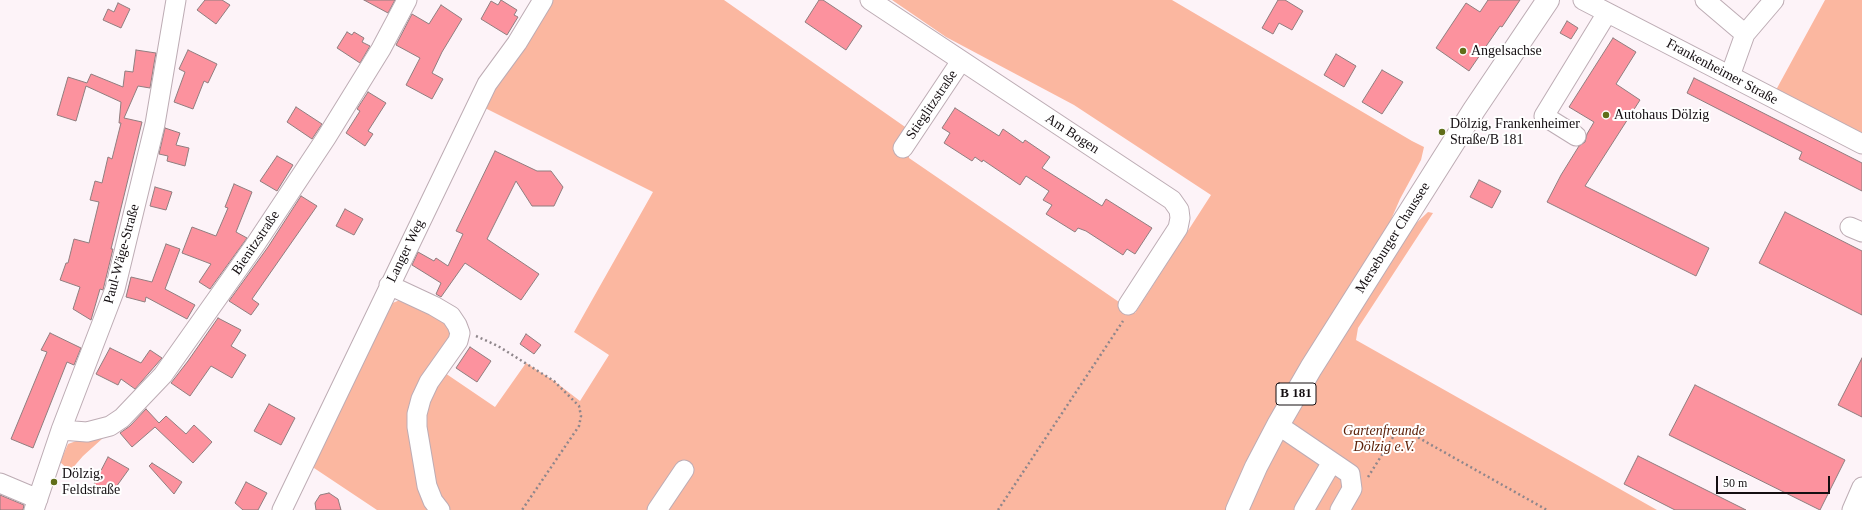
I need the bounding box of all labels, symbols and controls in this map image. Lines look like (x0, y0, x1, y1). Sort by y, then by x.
street label: Frankenheimer Straße (1663, 35, 1781, 109)
place label: Angelsachse (1471, 43, 1542, 59)
marker: Angelsachse (1458, 46, 1468, 56)
street label: Stieglitzstraße (903, 67, 961, 143)
place label: Autohaus Dölzig (1614, 107, 1709, 123)
street label: Am Bogen (1042, 110, 1102, 158)
marker: Autohaus Dölzig (1601, 110, 1611, 120)
place label: Dölzig, Frankenheimer Straße/B 181 (1450, 116, 1580, 148)
marker: Dölzig, Frankenheimer Straße/B 181 (1437, 127, 1447, 137)
street label: Merseburger Chaussee (1352, 179, 1434, 297)
street label: Paul-Wäge-Straße (101, 202, 143, 306)
street label: Bienitzstraße (228, 208, 284, 278)
street label: Langer Weg (383, 217, 429, 285)
road number: B 181 (1276, 383, 1316, 405)
park label: Gartenfreunde Dölzig e.V. (1343, 423, 1425, 456)
place label: Dölzig, Feldstraße (62, 466, 120, 498)
scale bar (1718, 468, 1832, 494)
text: 50 m (1723, 476, 1747, 490)
marker: Dölzig, Feldstraße (49, 477, 59, 487)

